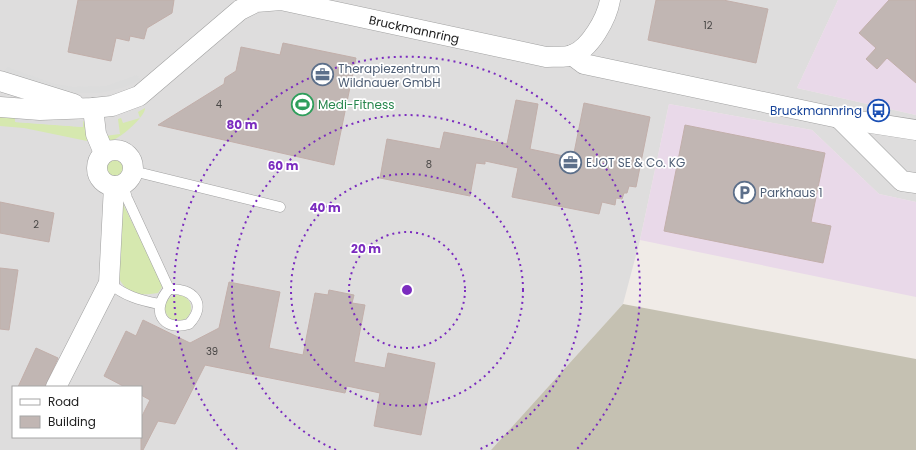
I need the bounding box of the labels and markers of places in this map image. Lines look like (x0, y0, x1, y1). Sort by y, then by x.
place label: Therapiezentrum Wildnauer GmbH (338, 60, 440, 91)
office icon: Therapiezentrum Wildnauer GmbH (309, 62, 335, 88)
sports icon: Medi-Fitness (290, 91, 316, 117)
place label: Medi-Fitness (318, 96, 394, 113)
bus stop icon: Bruckmannring (865, 97, 891, 123)
place label: Bruckmannring (770, 102, 862, 119)
office icon: EJOT SE & Co. KG (558, 149, 584, 175)
place label: EJOT SE & Co. KG (586, 154, 685, 171)
parking icon: Parkhaus 1 (731, 179, 757, 205)
place label: Parkhaus 1 (760, 184, 823, 201)
centre of rings (400, 283, 414, 297)

